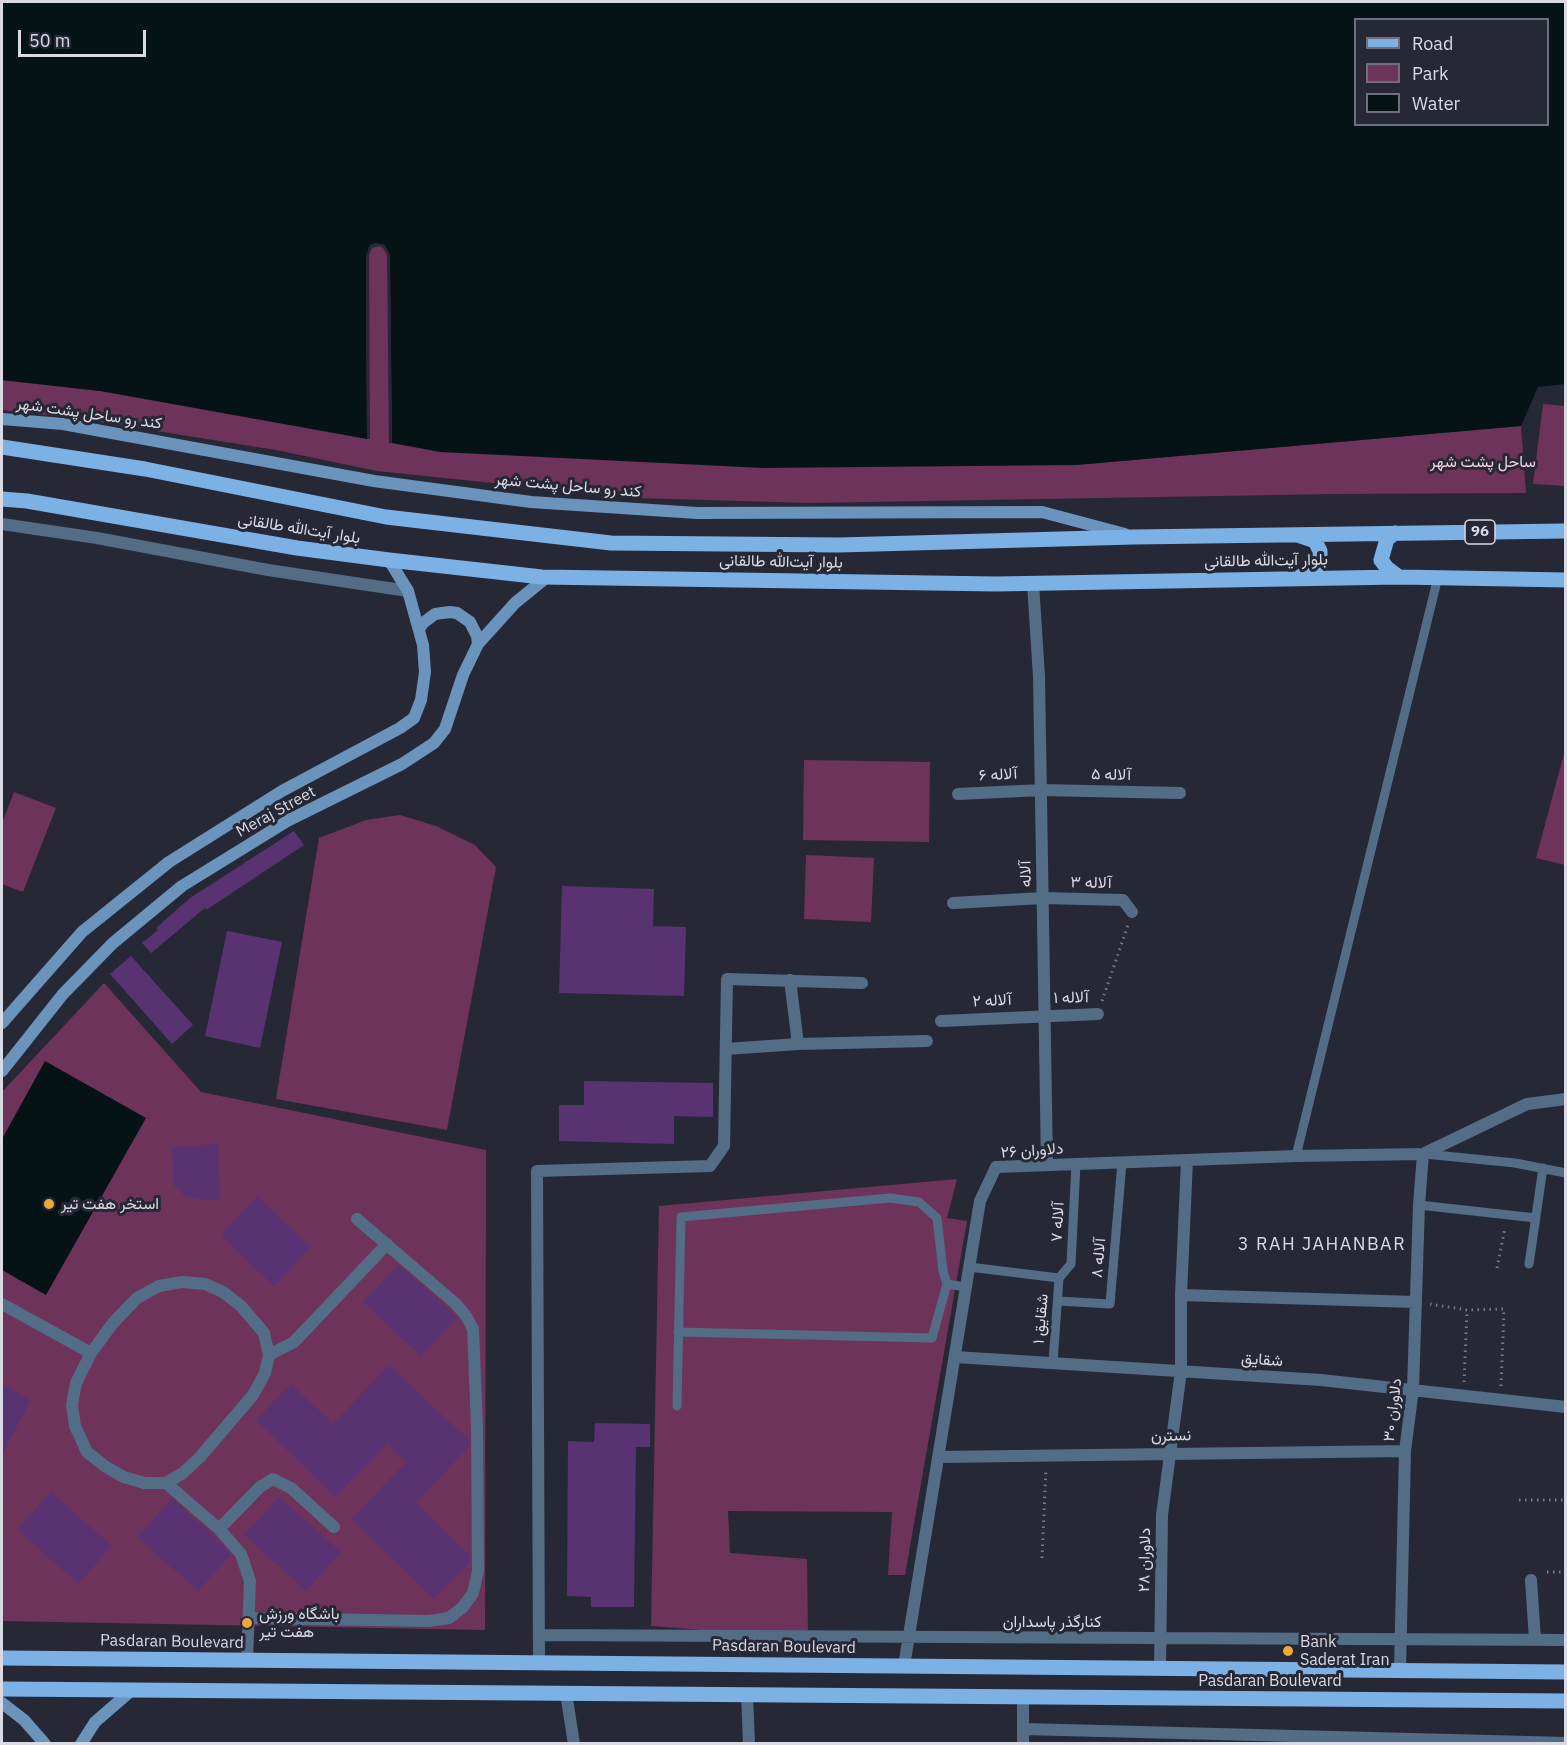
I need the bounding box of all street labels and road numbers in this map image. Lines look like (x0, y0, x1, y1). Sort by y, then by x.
street label: کند رو ساحل پشت شهر (15, 394, 163, 434)
street label: کند رو ساحل پشت شهر (494, 470, 642, 502)
street label: بلوار آیت‌الله طالقانی (236, 510, 362, 548)
road number: 96 (1465, 520, 1495, 544)
street label: بلوار آیت‌الله طالقانی (1204, 550, 1328, 572)
street label: بلوار آیت‌الله طالقانی (719, 551, 843, 573)
street label: آلاله ۶ (978, 764, 1018, 786)
street label: آلاله ۵ (1091, 765, 1131, 785)
street label: Meraj Street (233, 782, 319, 842)
street label: آلاله (1016, 860, 1036, 888)
street label: آلاله ۳ (1070, 873, 1112, 893)
street label: آلاله ۱ (1053, 988, 1089, 1008)
street label: آلاله ۲ (972, 990, 1012, 1012)
street label: دلاوران ۲۶ (1000, 1139, 1064, 1163)
street label: آلاله ۷ (1047, 1202, 1069, 1242)
street label: آلاله ۸ (1088, 1237, 1110, 1279)
street label: شقایق ۱ (1029, 1293, 1053, 1345)
street label: شقایق (1240, 1349, 1284, 1371)
street label: دلاوران ۳۰ (1380, 1377, 1406, 1443)
street label: نسترن (1151, 1426, 1191, 1446)
street label: دلاوران ۲۸ (1135, 1528, 1155, 1592)
street label: کنارگذر پاسداران (1003, 1612, 1101, 1632)
street label: Pasdaran Boulevard (100, 1631, 244, 1653)
street label: Pasdaran Boulevard (712, 1636, 856, 1658)
street label: Pasdaran Boulevard (1198, 1671, 1342, 1691)

